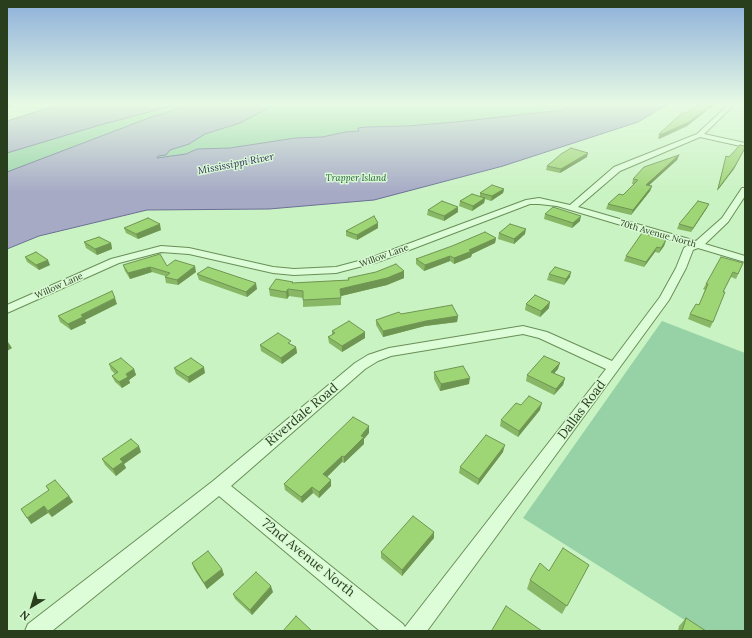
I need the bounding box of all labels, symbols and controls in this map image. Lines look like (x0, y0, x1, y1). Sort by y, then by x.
water label: Mississippi River (197, 151, 275, 177)
park label: Trapper Island (326, 173, 386, 183)
street label: 70th Avenue North (619, 218, 697, 250)
street label: Willow Lane (358, 242, 410, 270)
street label: Willow Lane (33, 271, 85, 301)
street label: Dallas Road (555, 377, 609, 443)
street label: Riverdale Road (263, 380, 341, 450)
street label: 72nd Avenue North (258, 516, 358, 600)
north arrow (12, 586, 52, 626)
text: N (17, 607, 32, 624)

